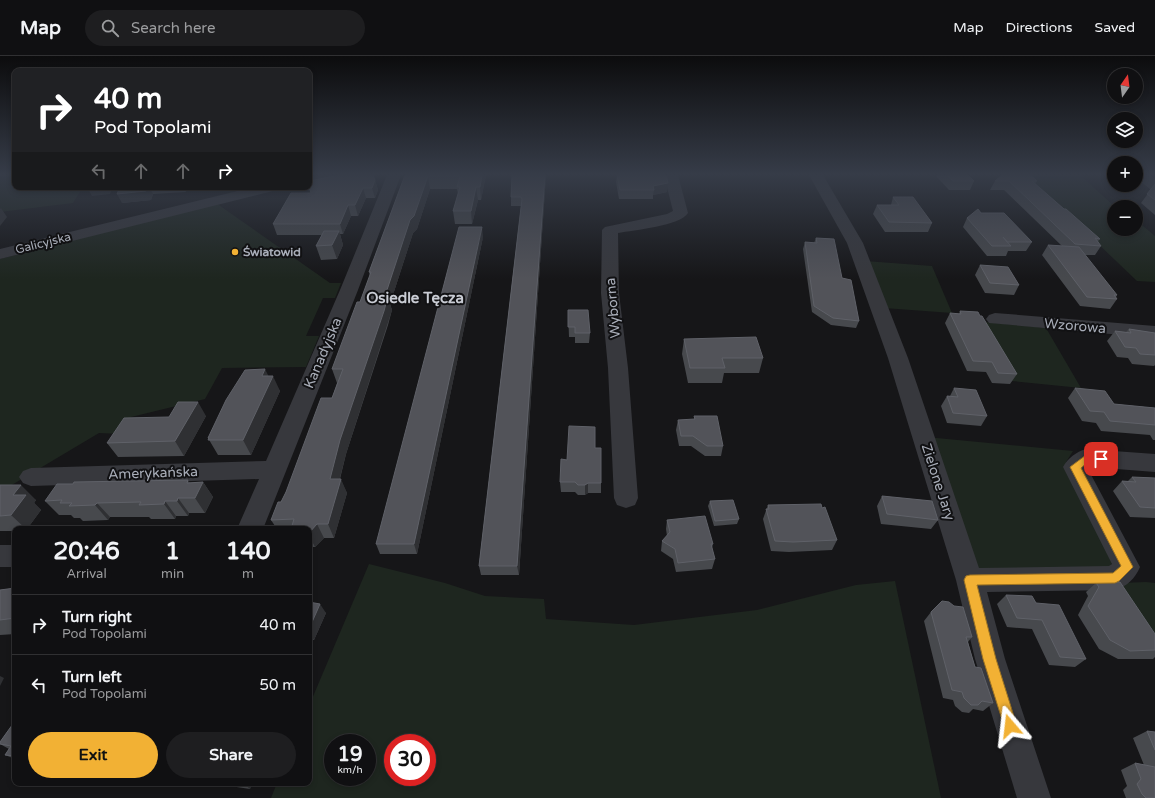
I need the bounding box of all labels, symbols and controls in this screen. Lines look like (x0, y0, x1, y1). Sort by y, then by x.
search box (85, 10, 365, 46)
text: Map (20, 17, 61, 39)
icon: search (99, 17, 121, 39)
text: Search here (131, 19, 215, 37)
text: Map (953, 19, 984, 36)
text: Directions (1006, 19, 1073, 36)
text: Saved (1095, 19, 1135, 36)
north arrow (1107, 68, 1143, 104)
map controls (1107, 68, 1143, 236)
text: 40 m (94, 82, 162, 116)
icon: right (28, 84, 80, 136)
button: layers (1107, 112, 1143, 148)
text: Pod Topolami (94, 116, 212, 138)
button: + (1107, 156, 1143, 192)
icon: left (88, 160, 110, 182)
icon: ahead (130, 160, 152, 182)
icon: ahead (172, 160, 194, 182)
icon: right (214, 160, 236, 182)
button: − (1107, 200, 1143, 236)
street label: Galicyjska (14, 229, 72, 257)
place label: Światowid (243, 245, 301, 259)
marker: Światowid (230, 247, 240, 257)
street label: Wyborna (602, 277, 624, 339)
district label: Osiedle Tęcza (366, 289, 464, 307)
street label: Kanadyjska (300, 315, 346, 391)
street label: Wzorowa (1043, 315, 1107, 337)
street label: Zielone Jary (918, 441, 959, 523)
pin (1084, 442, 1118, 476)
icon: arrive (1090, 448, 1112, 470)
street label: Amerykańska (108, 463, 198, 483)
text: 20:46 (53, 537, 120, 566)
text: 1 (165, 537, 180, 566)
text: 140 (225, 537, 271, 566)
text: Arrival (66, 566, 107, 582)
text: min (161, 566, 184, 582)
text: m (242, 566, 254, 582)
text: Turn right (62, 608, 132, 626)
icon: right (28, 614, 50, 636)
text: 40 m (259, 616, 296, 634)
text: Pod Topolami (62, 626, 147, 642)
text: Turn left (62, 668, 122, 686)
icon: left (28, 674, 50, 696)
text: 50 m (259, 676, 296, 694)
text: Pod Topolami (62, 686, 147, 702)
position arrow (989, 705, 1031, 747)
button: Exit (28, 732, 158, 778)
button: Share (166, 732, 296, 778)
speed limit sign: 30 (384, 734, 436, 786)
text: 19 (337, 743, 363, 767)
text: km/h (337, 764, 363, 776)

